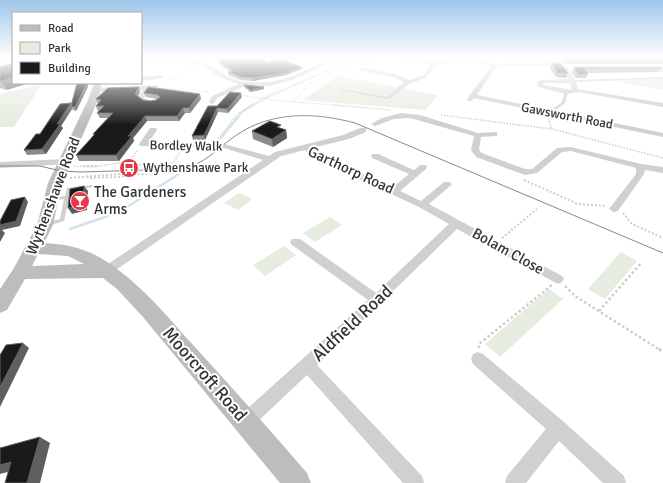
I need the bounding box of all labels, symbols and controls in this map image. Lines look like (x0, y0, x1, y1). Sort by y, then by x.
legend (12, 12, 142, 84)
text: Road (48, 21, 74, 36)
text: Park (48, 41, 71, 56)
text: Building (48, 61, 91, 76)
street label: Gawsworth Road (520, 99, 614, 133)
street label: Wythenshawe Road (22, 135, 84, 257)
street label: Bordley Walk (150, 137, 223, 155)
street label: Garthorp Road (305, 142, 397, 198)
bus stop icon: Wythenshawe Park (118, 157, 140, 179)
place label: Wythenshawe Park (143, 160, 249, 176)
place label: The Gardeners Arms (94, 183, 187, 218)
bar icon: The Gardeners Arms (69, 190, 91, 212)
street label: Bolam Close (469, 224, 547, 278)
street label: Aldfield Road (307, 280, 397, 366)
street label: Moorcroft Road (158, 322, 252, 426)

